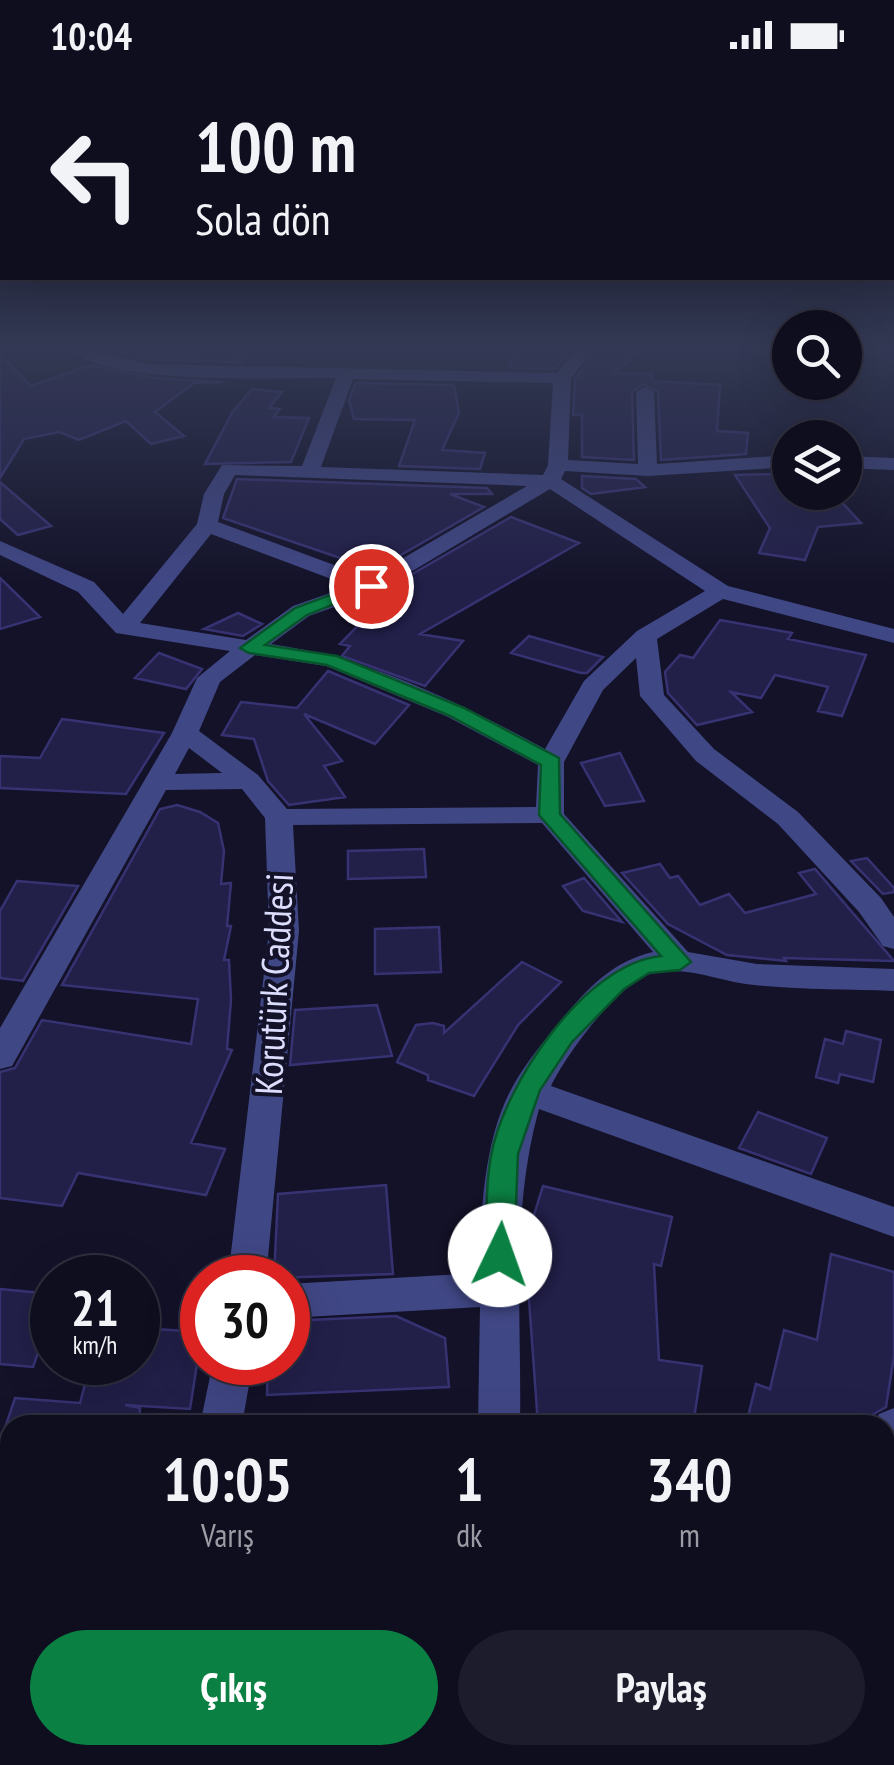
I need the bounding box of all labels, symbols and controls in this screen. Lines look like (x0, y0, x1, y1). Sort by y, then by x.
text: 10:04 (50, 11, 132, 60)
text: 100 m (195, 101, 356, 191)
icon: left (30, 110, 160, 240)
text: Sola dön (195, 189, 330, 247)
map controls (772, 310, 862, 510)
button: search (772, 310, 862, 400)
button: layers (772, 420, 862, 510)
pin (329, 544, 414, 629)
icon: arrive (344, 559, 399, 614)
street label: Korutürk Caddesi (243, 872, 303, 1096)
position arrow (448, 1203, 552, 1307)
speed limit sign: 30 (180, 1255, 310, 1385)
text: 21 (71, 1275, 119, 1340)
text: km/h (73, 1329, 117, 1361)
text: 10:05 (163, 1440, 292, 1518)
text: 1 (455, 1440, 484, 1518)
text: 340 (646, 1440, 732, 1518)
text: Varış (201, 1514, 254, 1556)
text: dk (456, 1514, 482, 1556)
text: m (679, 1514, 700, 1556)
button: Çıkış (30, 1630, 438, 1745)
button: Paylaş (458, 1630, 865, 1745)

